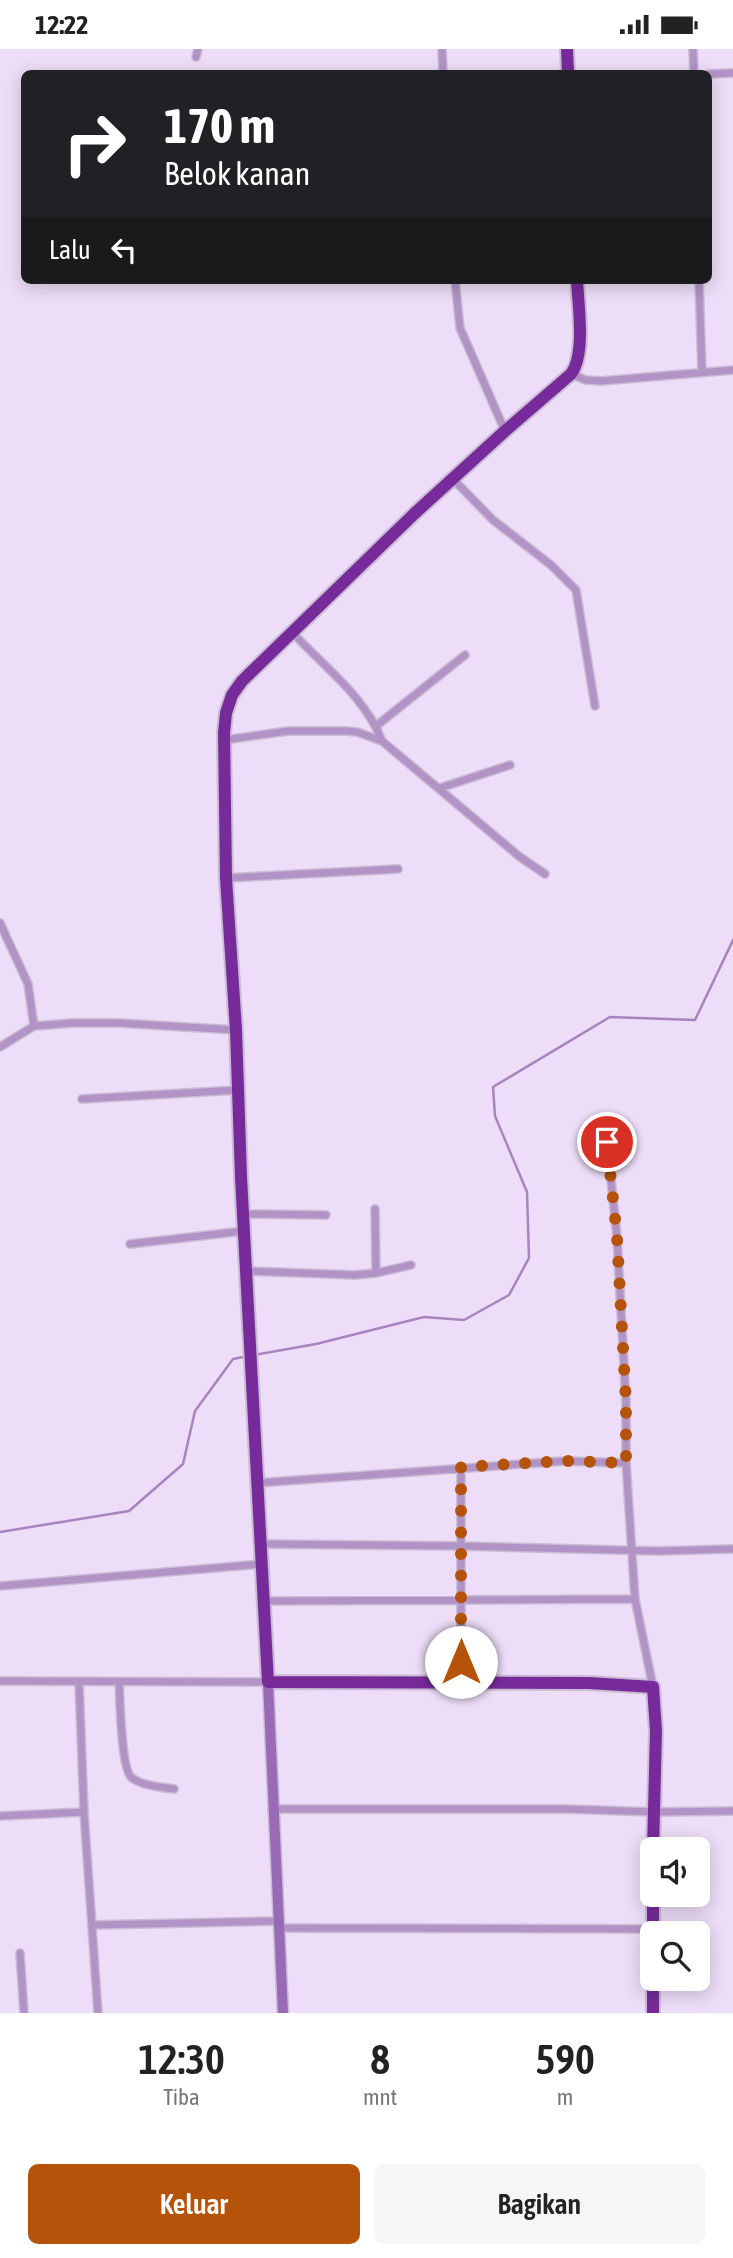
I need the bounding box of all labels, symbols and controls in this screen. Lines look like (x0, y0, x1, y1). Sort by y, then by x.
text: 12:22 (35, 10, 89, 40)
text: 170 m (164, 97, 275, 153)
icon: right (49, 98, 140, 189)
text: Belok kanan (164, 155, 310, 192)
icon: left (105, 231, 143, 269)
text: Lalu (49, 235, 91, 265)
pin (577, 1112, 637, 1172)
icon: arrive (588, 1123, 626, 1161)
position arrow (424, 1625, 498, 1699)
map controls (640, 1837, 710, 1991)
button: sound (640, 1837, 710, 1907)
button: search (640, 1921, 710, 1991)
text: 12:30 (138, 2035, 225, 2083)
text: 8 (370, 2035, 390, 2083)
text: 590 (535, 2035, 595, 2083)
text: Tiba (163, 2084, 200, 2110)
text: mnt (363, 2084, 397, 2110)
text: m (557, 2084, 573, 2110)
button: Keluar (28, 2164, 360, 2244)
button: Bagikan (374, 2164, 705, 2244)

